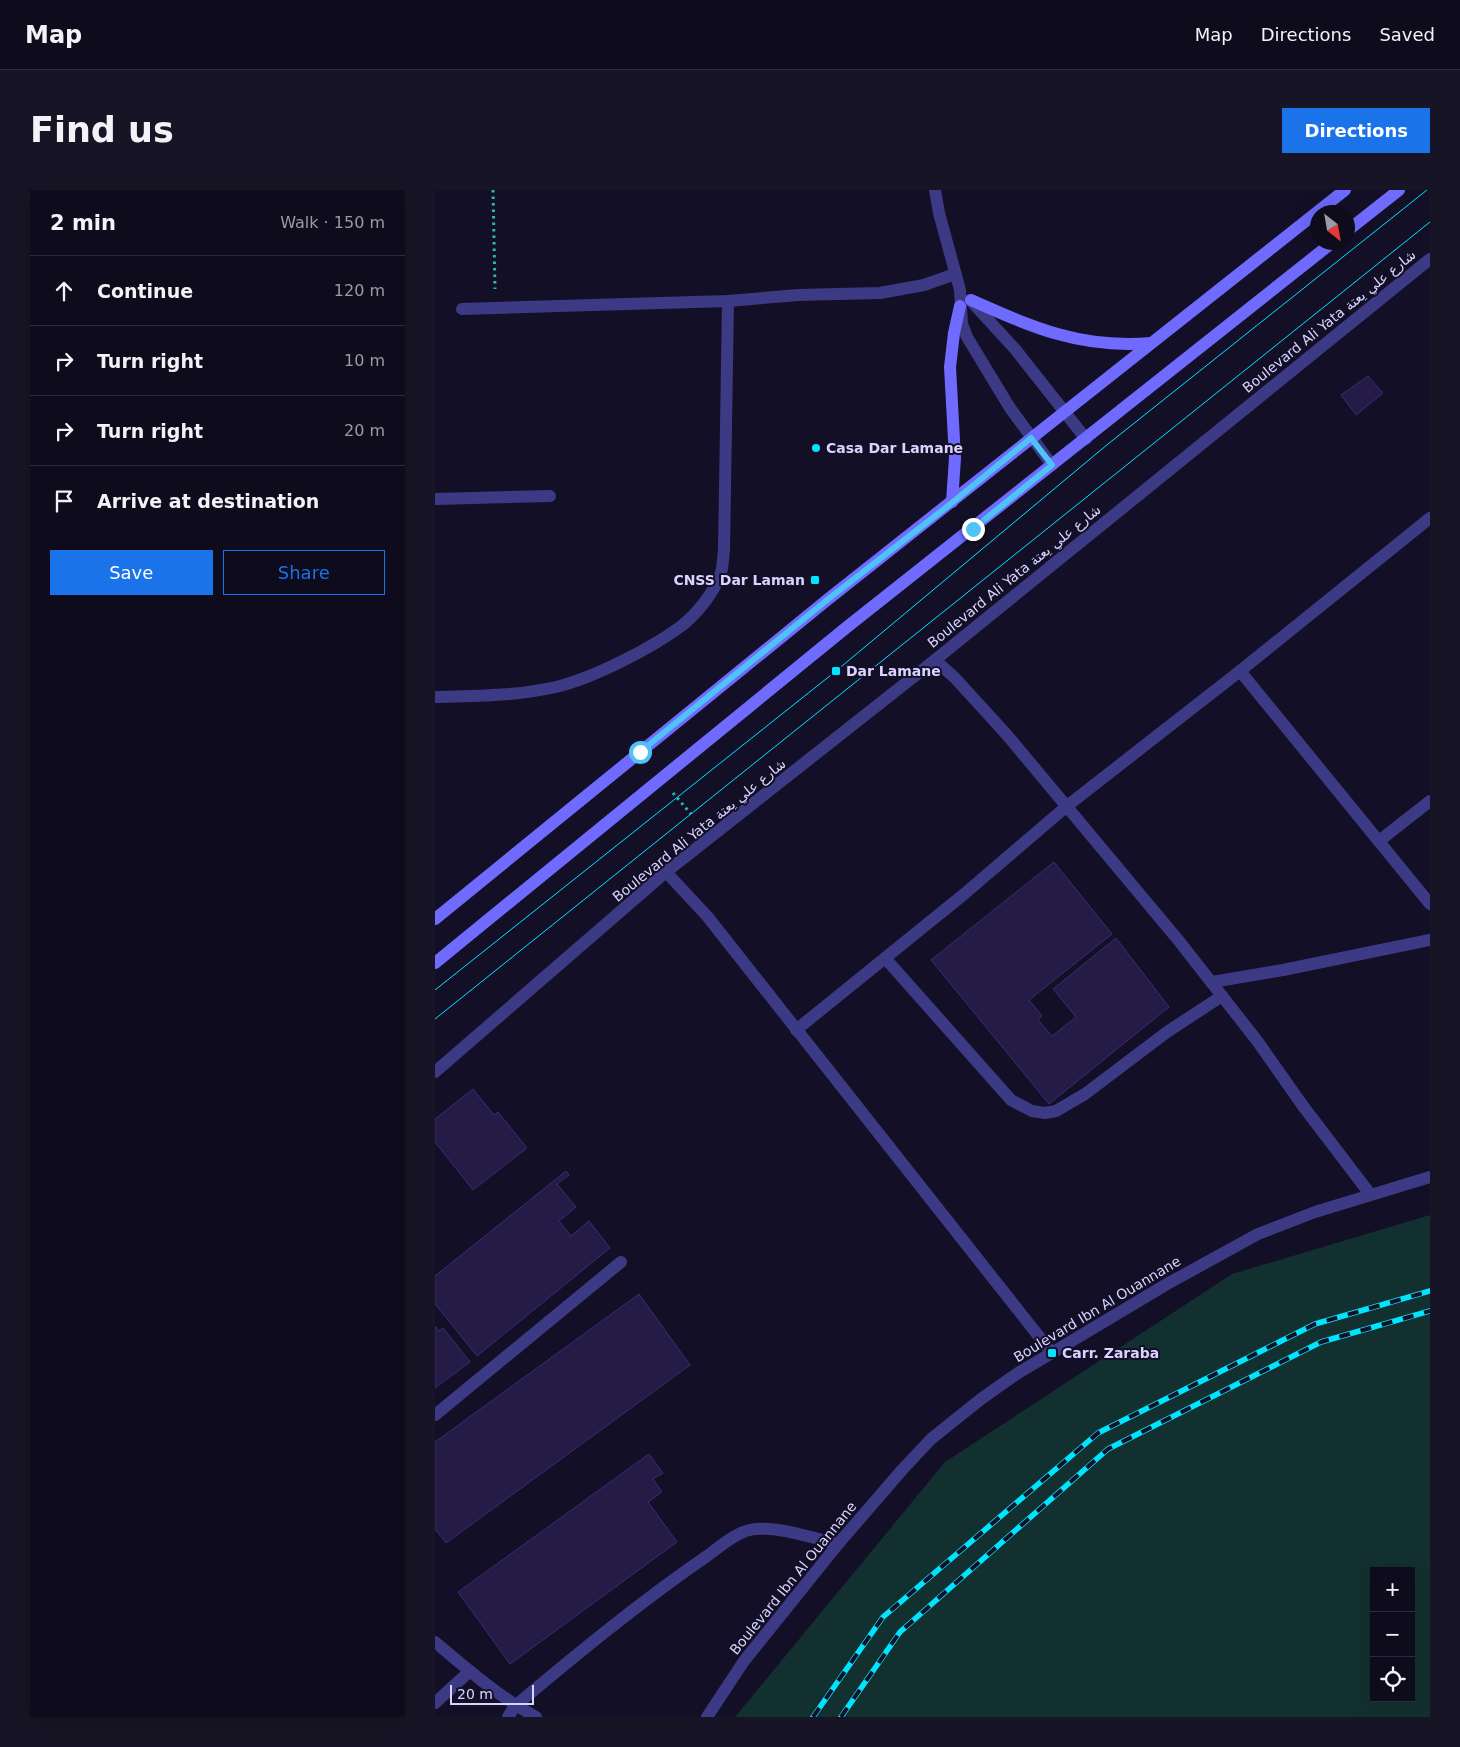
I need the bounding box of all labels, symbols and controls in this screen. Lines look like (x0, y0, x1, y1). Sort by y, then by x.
text: Map (25, 21, 82, 49)
text: Map (1195, 24, 1233, 45)
text: Directions (1261, 24, 1351, 45)
text: Saved (1379, 24, 1435, 45)
button: Directions (1282, 108, 1430, 153)
text: Find us (30, 110, 174, 150)
north arrow (1310, 205, 1355, 250)
text: 2 min (50, 211, 116, 235)
text: Walk · 150 m (280, 213, 385, 232)
street label: Boulevard Ali Yata شارع علي يعتة (1239, 246, 1419, 397)
icon: ahead (50, 277, 78, 305)
text: Continue (97, 280, 193, 302)
text: 120 m (334, 281, 385, 300)
icon: right (50, 347, 78, 375)
text: Turn right (97, 350, 203, 372)
text: 10 m (344, 351, 385, 370)
icon: right (50, 417, 78, 445)
text: Turn right (97, 420, 203, 442)
text: 20 m (344, 421, 385, 440)
place label: Casa Dar Lamane (826, 440, 963, 456)
marker: Casa Dar Lamane (810, 442, 822, 454)
icon: arrive (50, 487, 78, 515)
text: Arrive at destination (97, 490, 319, 512)
street label: Boulevard Ali Yata شارع علي يعتة (924, 501, 1104, 652)
route end (962, 518, 985, 541)
button: Save (50, 550, 213, 595)
button: Share (223, 550, 385, 595)
place label: CNSS Dar Laman (673, 572, 805, 588)
marker: CNSS Dar Laman (809, 574, 821, 586)
place label: Dar Lamane (846, 663, 941, 679)
marker: Dar Lamane (830, 665, 842, 677)
route start (629, 741, 652, 764)
street label: Boulevard Ali Yata شارع علي يعتة (609, 755, 789, 906)
street label: Boulevard Ibn Al Ouannane (1011, 1253, 1183, 1365)
place label: Carr. Zaraba (1062, 1345, 1159, 1361)
marker: Carr. Zaraba (1046, 1347, 1058, 1359)
street label: Boulevard Ibn Al Ouannane (726, 1498, 860, 1658)
map controls (1370, 1567, 1415, 1702)
button: + (1370, 1567, 1415, 1612)
button: − (1370, 1612, 1415, 1657)
button: locate (1370, 1657, 1415, 1702)
scale bar (450, 1682, 534, 1705)
text: 20 m (457, 1686, 493, 1702)

